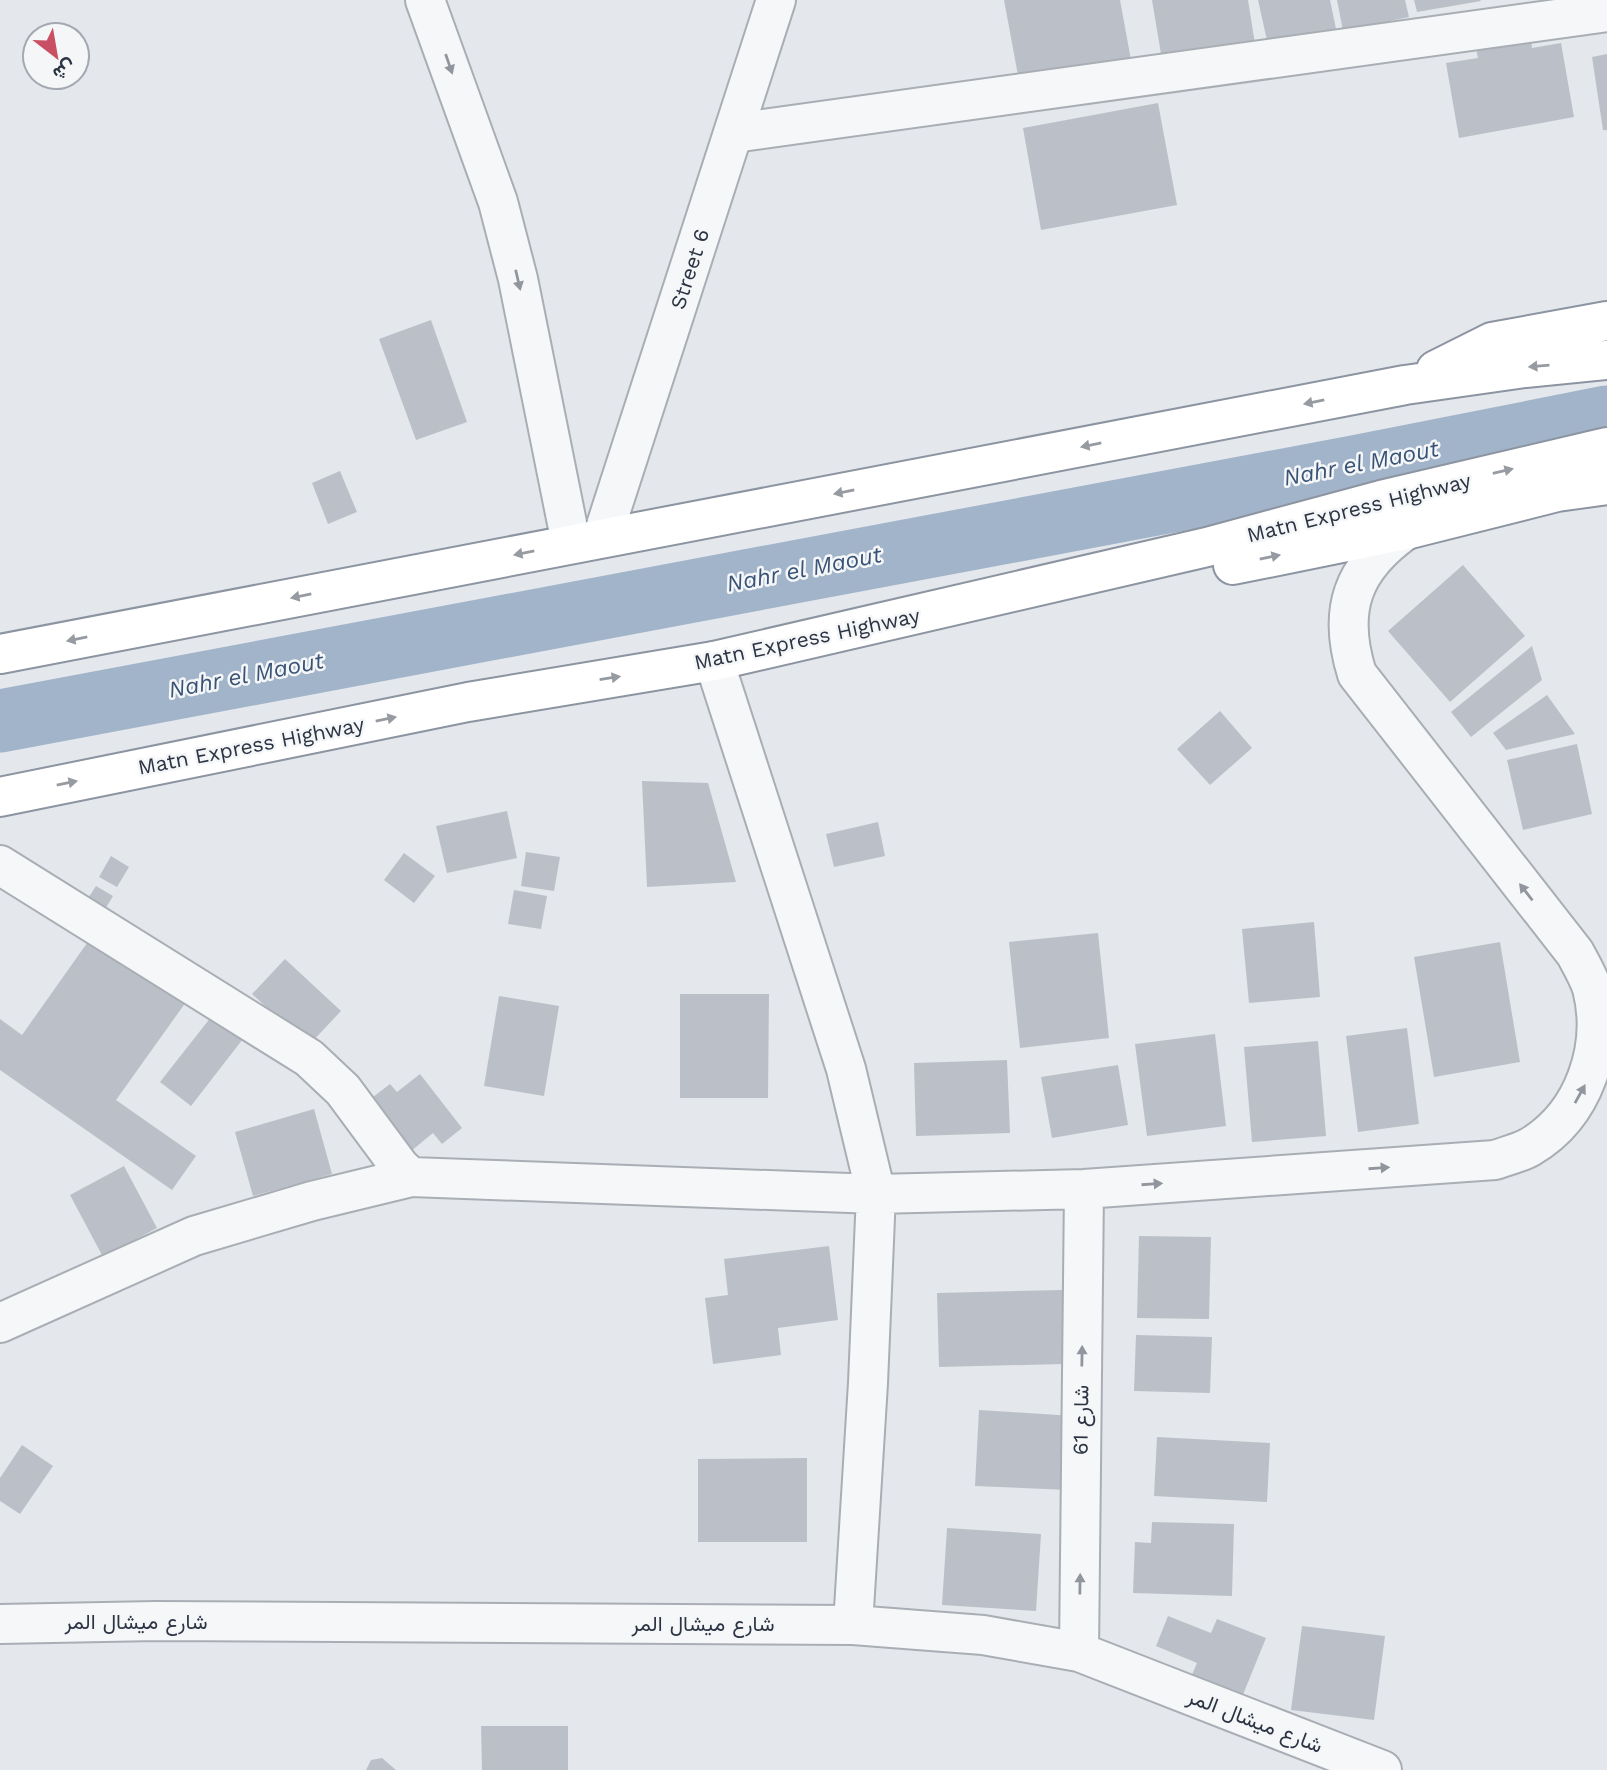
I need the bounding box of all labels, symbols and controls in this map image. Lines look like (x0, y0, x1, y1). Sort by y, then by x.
north arrow (21, 21, 91, 91)
one-way arrow (444, 53, 455, 74)
text: ش (49, 54, 80, 86)
street label: Street 6 (665, 225, 714, 312)
one-way arrow (512, 269, 523, 291)
one-way arrow (1528, 361, 1550, 372)
one-way arrow (1303, 397, 1325, 408)
water label: Nahr el Maout (1281, 435, 1442, 492)
one-way arrow (1080, 440, 1102, 451)
one-way arrow (1492, 465, 1514, 476)
street label: Matn Express Highway (1244, 468, 1474, 547)
one-way arrow (833, 487, 855, 498)
water label: Nahr el Maout (724, 541, 885, 598)
one-way arrow (513, 547, 535, 558)
one-way arrow (1259, 552, 1281, 563)
one-way arrow (290, 591, 312, 602)
street label: Matn Express Highway (692, 602, 922, 675)
one-way arrow (66, 634, 88, 645)
water label: Nahr el Maout (166, 647, 327, 704)
one-way arrow (599, 672, 621, 683)
street label: Matn Express Highway (136, 711, 366, 780)
one-way arrow (375, 713, 397, 724)
one-way arrow (56, 778, 78, 789)
one-way arrow (1519, 883, 1534, 901)
one-way arrow (1574, 1085, 1586, 1104)
one-way arrow (1368, 1163, 1390, 1174)
one-way arrow (1141, 1178, 1163, 1189)
one-way arrow (1076, 1345, 1088, 1367)
street label: شارع 61 (1067, 1385, 1096, 1455)
one-way arrow (1074, 1573, 1086, 1595)
street label: شارع ميشال المر (63, 1609, 208, 1636)
street label: شارع ميشال المر (630, 1611, 775, 1638)
street label: شارع ميشال المر (1182, 1683, 1326, 1760)

